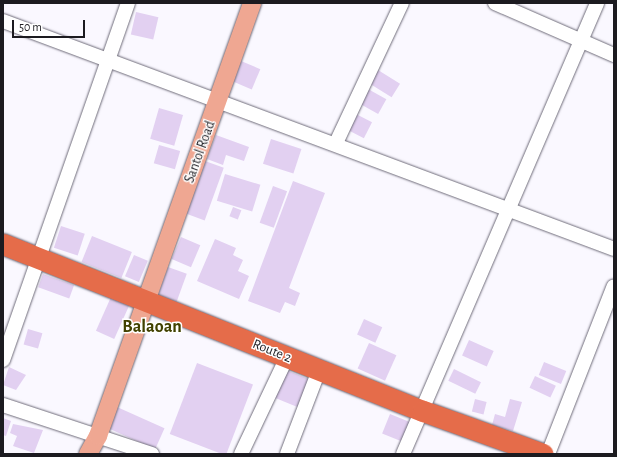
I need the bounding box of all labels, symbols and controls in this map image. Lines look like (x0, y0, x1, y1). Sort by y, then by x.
scale bar (14, 12, 87, 38)
text: 50 m (19, 21, 42, 33)
street label: Santol Road (181, 119, 219, 185)
district label: Balaoan (122, 316, 182, 338)
street label: Route 2 (250, 336, 294, 366)

